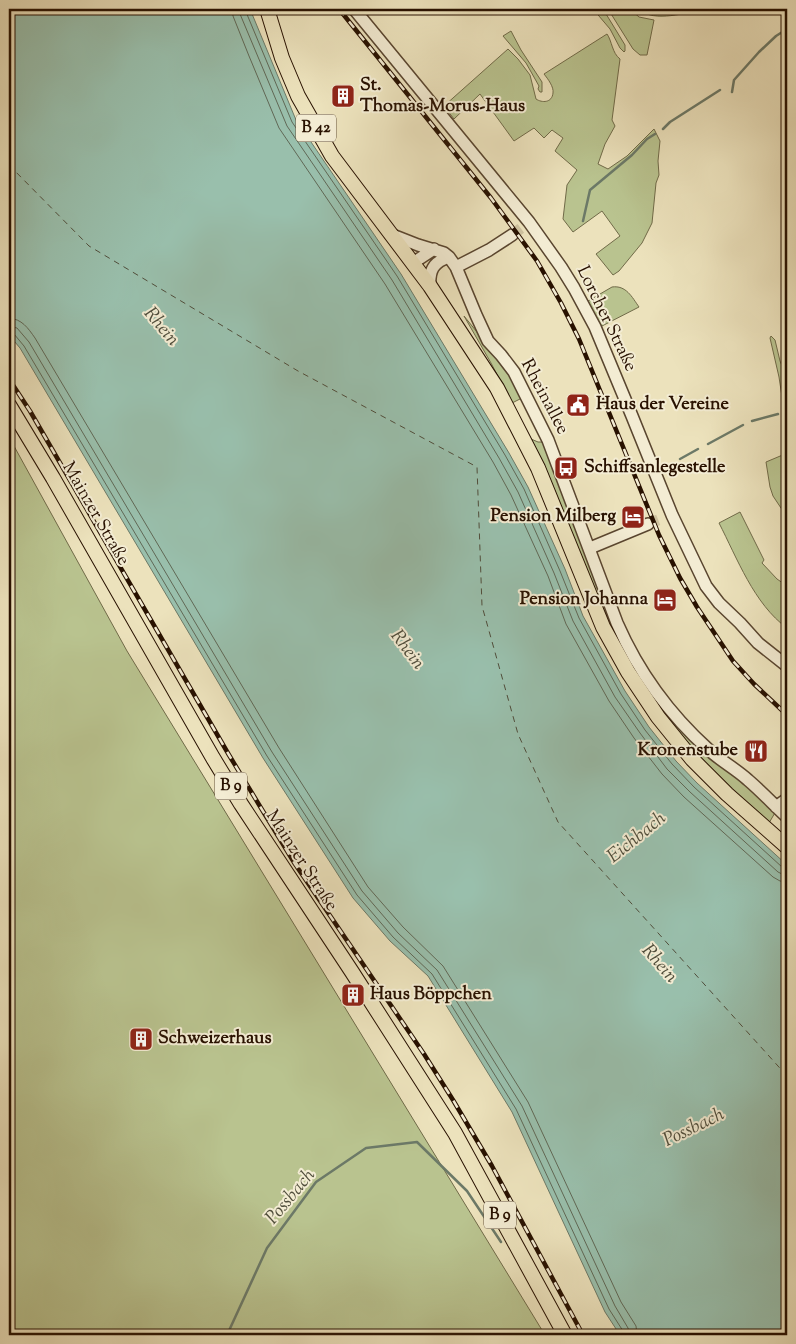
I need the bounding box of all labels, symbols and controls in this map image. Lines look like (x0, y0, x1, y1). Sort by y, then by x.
place label: St. Thomas-Morus-Haus (360, 73, 525, 120)
building icon: St. Thomas-Morus-Haus (330, 83, 356, 109)
road number: B 42 (296, 115, 336, 142)
street label: Lorcher Straße (569, 262, 643, 376)
water label: Rhein (137, 302, 185, 352)
street label: Rheinallee (513, 355, 575, 439)
public building icon: Haus der Vereine (565, 392, 591, 418)
place label: Haus der Vereine (596, 392, 729, 418)
bus stop icon: Schiffsanlegestelle (553, 455, 579, 481)
place label: Schiffsanlegestelle (584, 455, 726, 481)
street label: Mainzer Straße (55, 457, 135, 571)
place label: Pension Milberg (491, 504, 616, 530)
hotel icon: Pension Milberg (620, 504, 646, 530)
place label: Pension Johanna (520, 587, 649, 613)
hotel icon: Pension Johanna (652, 587, 678, 613)
water label: Rhein (383, 624, 431, 676)
place label: Kronenstube (638, 738, 739, 764)
restaurant icon: Kronenstube (743, 738, 769, 764)
road number: B 9 (215, 772, 247, 799)
street label: Mainzer Straße (258, 805, 344, 917)
water label: Eichbach (602, 805, 673, 870)
water label: Rhein (634, 939, 684, 989)
building icon: Haus Böppchen (340, 982, 366, 1008)
place label: Haus Böppchen (370, 982, 492, 1008)
building icon: Schweizerhaus (128, 1026, 154, 1052)
place label: Schweizerhaus (158, 1026, 272, 1052)
water label: Possbach (659, 1101, 730, 1154)
water label: Possbach (260, 1163, 323, 1231)
road number: B 9 (484, 1202, 516, 1228)

